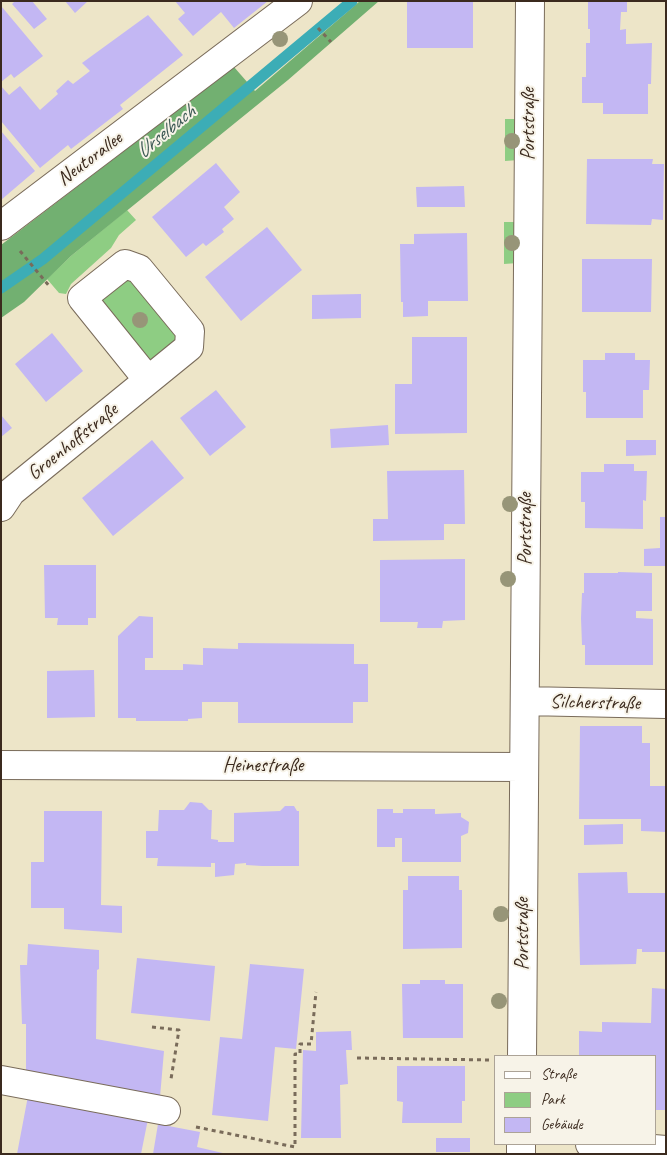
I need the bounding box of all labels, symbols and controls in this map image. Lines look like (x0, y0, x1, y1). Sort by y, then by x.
street label: Portstraße (517, 88, 541, 160)
water label: Urselbach (131, 100, 201, 164)
street label: Neutorallee (53, 127, 127, 191)
street label: Groenhoffstraße (23, 398, 123, 486)
street label: Portstraße (514, 493, 538, 565)
street label: Silcherstraße (550, 690, 640, 716)
street label: Heinestraße (223, 754, 303, 778)
street label: Portstraße (511, 898, 535, 970)
legend (494, 1055, 657, 1145)
text: Straße (541, 1065, 576, 1084)
text: Park (541, 1090, 565, 1109)
text: Gebäude (541, 1115, 583, 1134)

